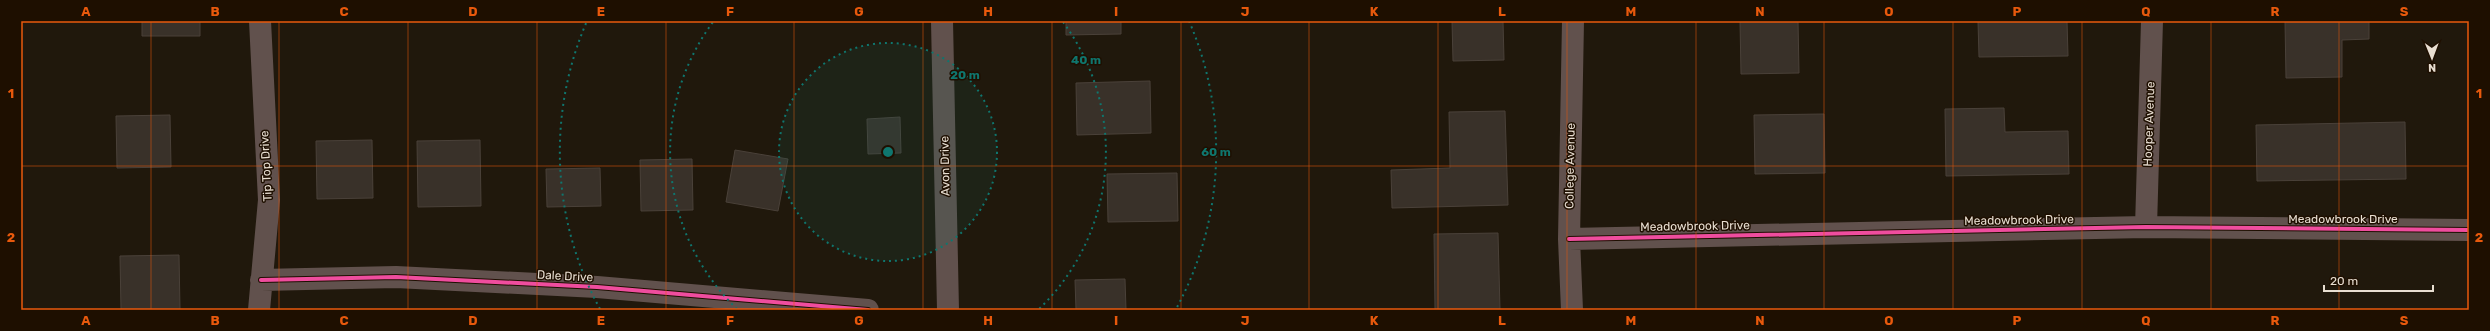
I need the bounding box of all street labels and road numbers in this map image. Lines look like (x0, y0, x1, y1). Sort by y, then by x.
street label: Hooper Avenue (2141, 81, 2157, 167)
street label: College Avenue (1562, 123, 1578, 209)
street label: Tip Top Drive (257, 130, 275, 202)
street label: Avon Drive (937, 136, 953, 196)
street label: Meadowbrook Drive (1964, 212, 2074, 228)
street label: Meadowbrook Drive (2288, 212, 2398, 226)
street label: Meadowbrook Drive (1640, 218, 1750, 234)
street label: Dale Drive (536, 268, 594, 284)

